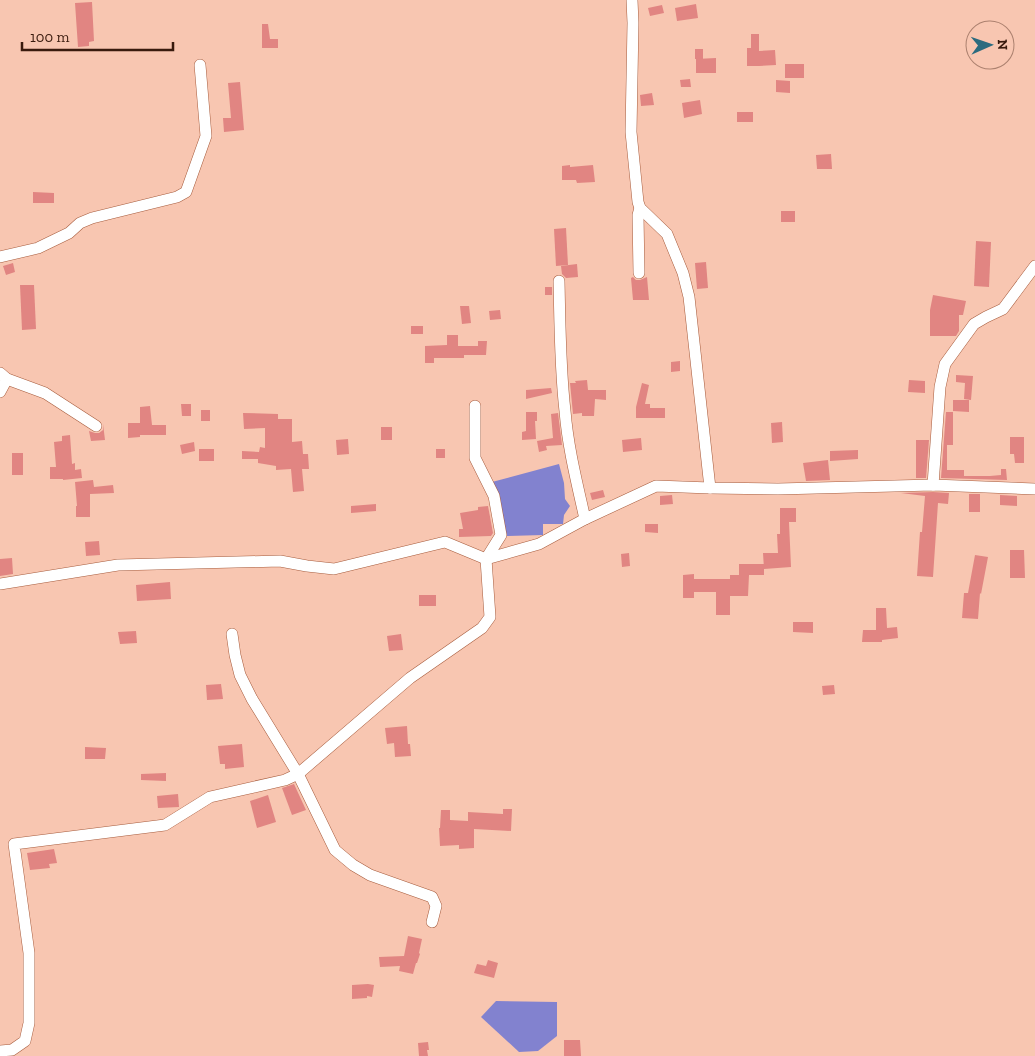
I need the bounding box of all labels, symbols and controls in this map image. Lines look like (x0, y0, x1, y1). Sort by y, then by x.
scale bar (22, 20, 174, 52)
north arrow (965, 20, 1015, 70)
text: 100 m (30, 28, 69, 46)
text: N (994, 39, 1011, 51)

